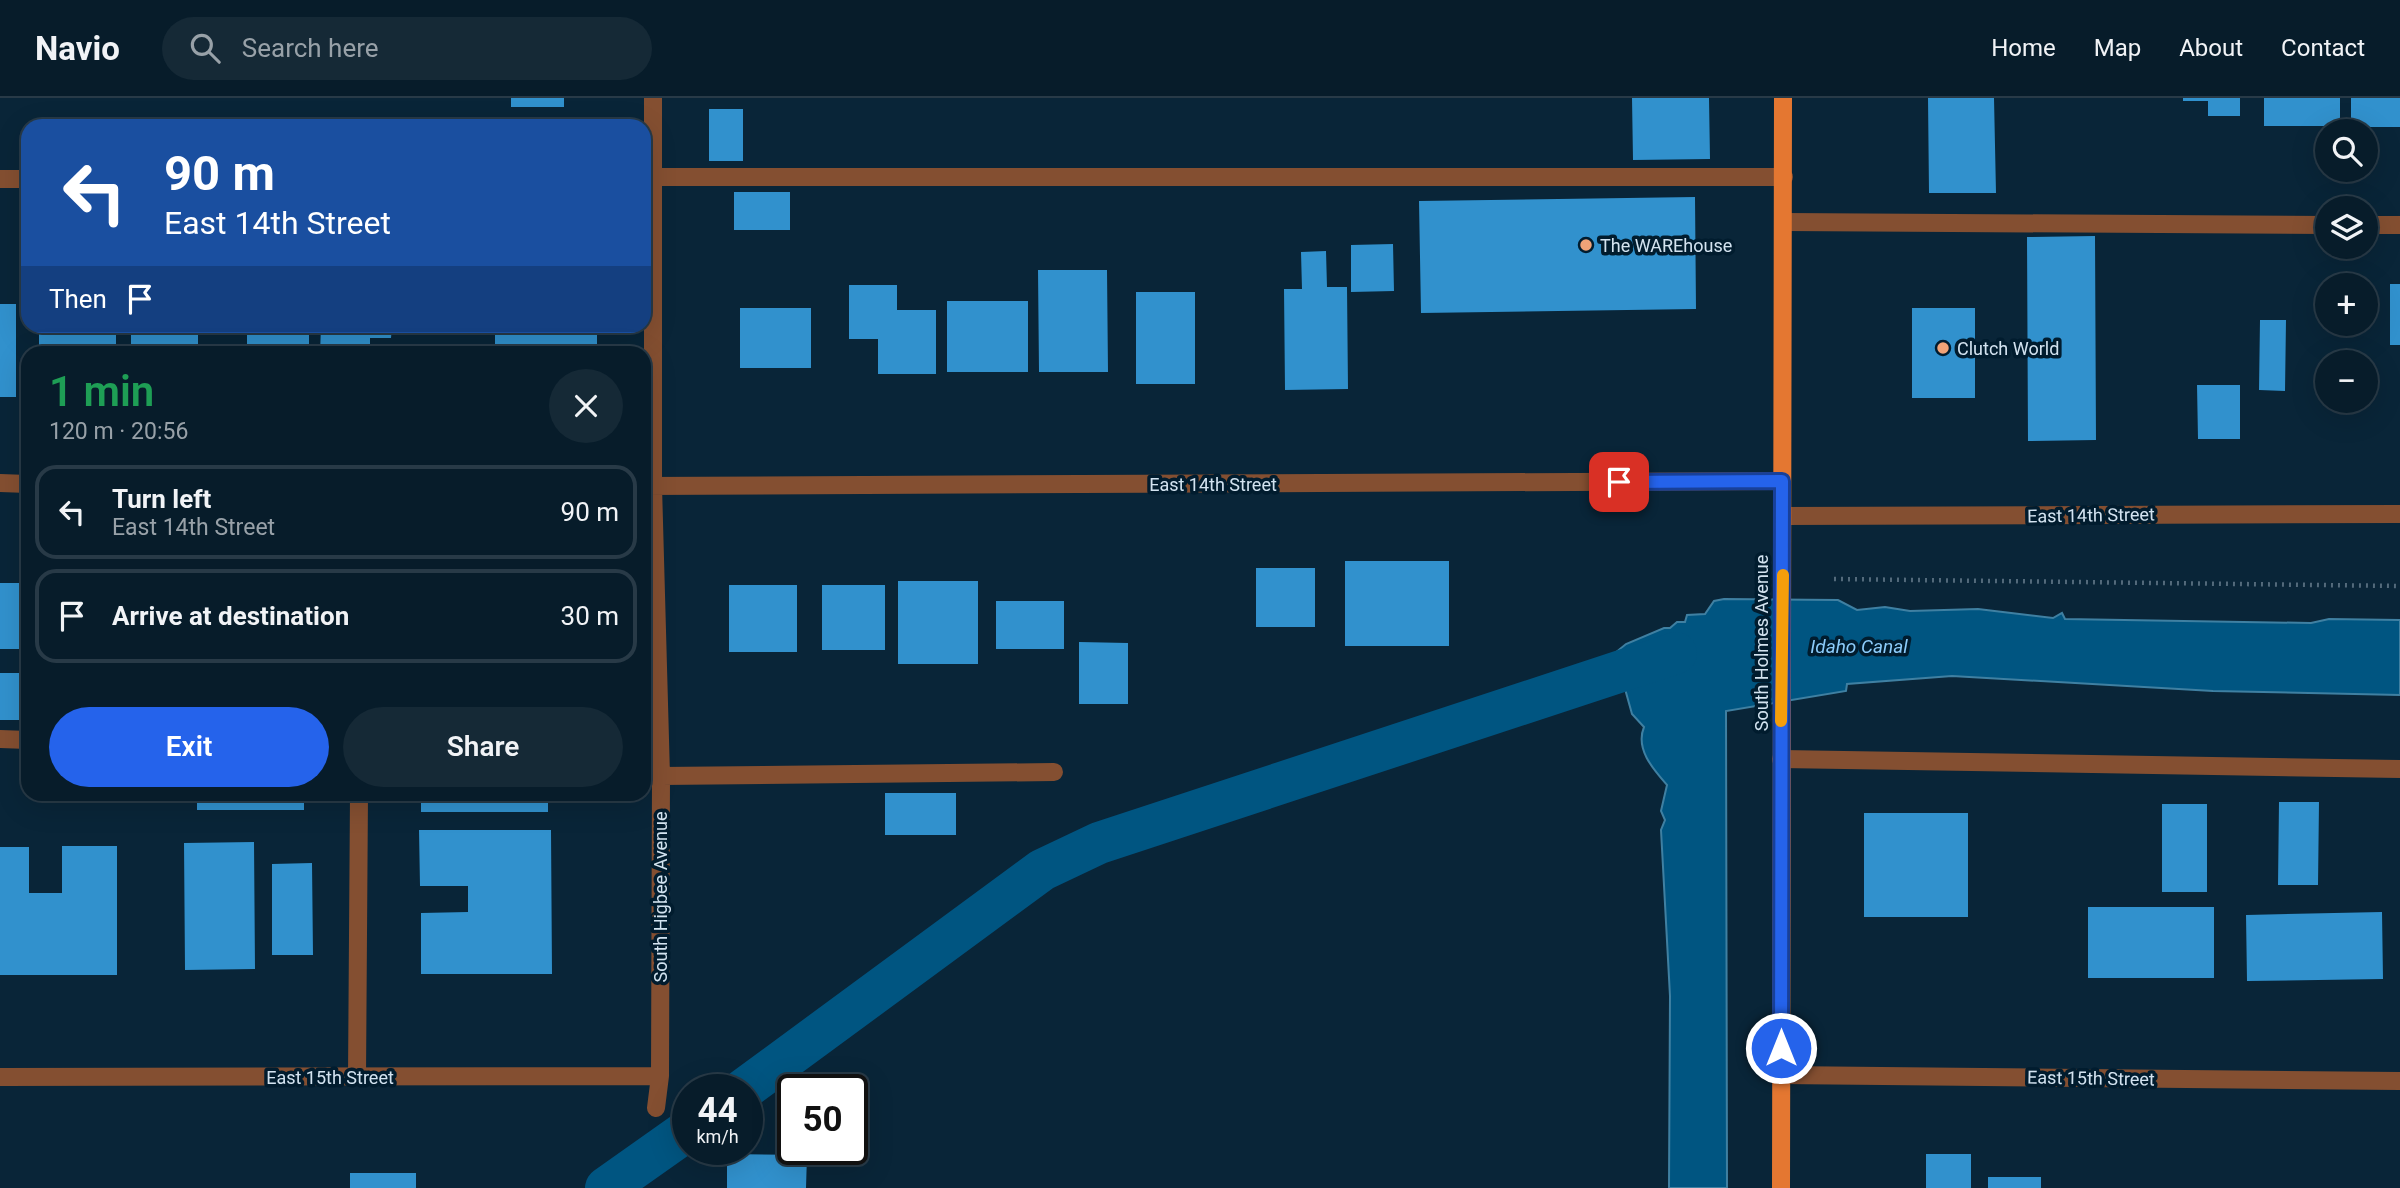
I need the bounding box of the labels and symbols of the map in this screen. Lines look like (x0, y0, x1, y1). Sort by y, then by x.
place label: The WAREhouse (1600, 235, 1732, 256)
marker: The WAREhouse (1578, 237, 1594, 253)
place label: Clutch World (1957, 338, 2059, 359)
marker: Clutch World (1935, 340, 1951, 356)
pin (1589, 452, 1649, 512)
street label: East 14th Street (1149, 474, 1277, 495)
street label: East 14th Street (2027, 503, 2155, 527)
street label: South Holmes Avenue (1751, 555, 1772, 731)
water label: Idaho Canal (1810, 635, 1908, 658)
street label: South Higbee Avenue (650, 812, 671, 983)
position arrow (1744, 1011, 1818, 1085)
street label: East 15th Street (2027, 1066, 2155, 1090)
street label: East 15th Street (266, 1067, 394, 1088)
speed limit sign: 50 (777, 1074, 868, 1165)

